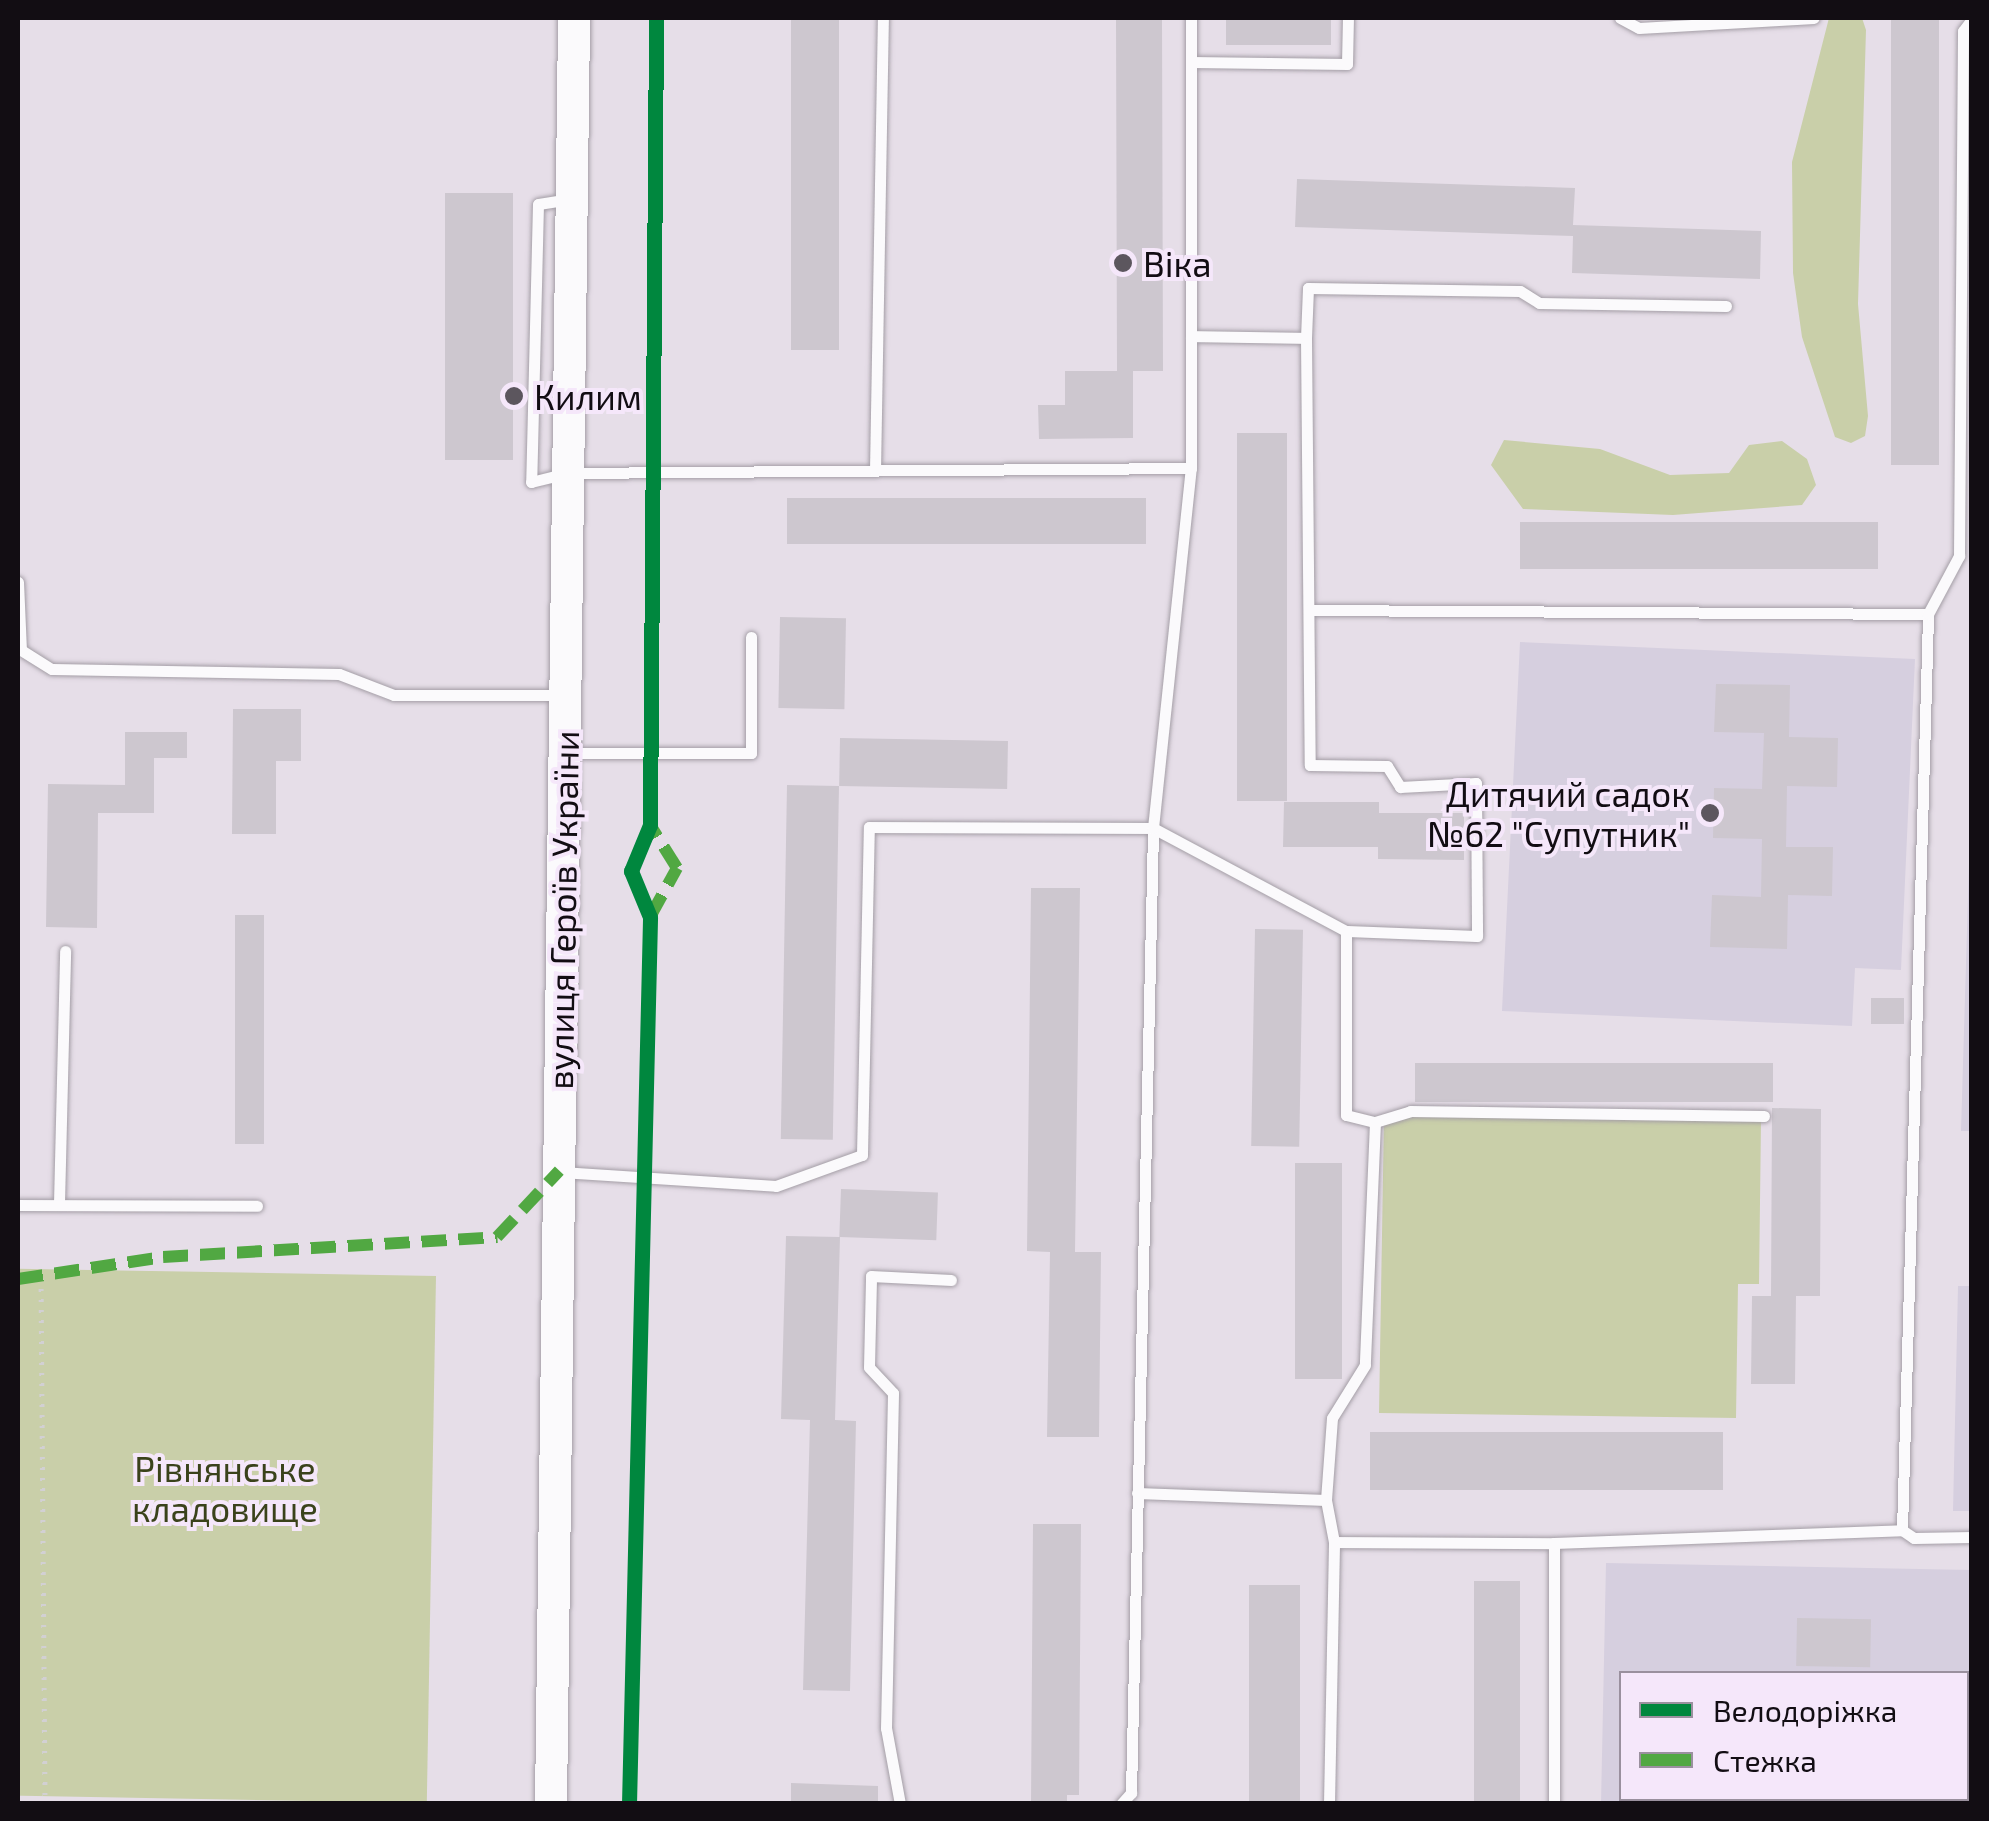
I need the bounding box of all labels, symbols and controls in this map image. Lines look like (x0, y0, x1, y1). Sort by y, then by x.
place label: Віка (1143, 242, 1212, 284)
marker: Віка (1112, 252, 1134, 274)
place label: Килим (534, 375, 642, 417)
marker: Килим (503, 385, 525, 407)
street label: вулиця Героїв України (538, 730, 586, 1090)
place label: Дитячий садок №62 "Супутник" (1427, 772, 1690, 854)
marker: Дитячий садок №62 "Супутник" (1699, 802, 1721, 824)
park label: Рівнянське кладовище (132, 1447, 318, 1529)
legend (1619, 1671, 1969, 1801)
text: Велодоріжка (1713, 1692, 1897, 1728)
text: Стежка (1713, 1742, 1817, 1778)

